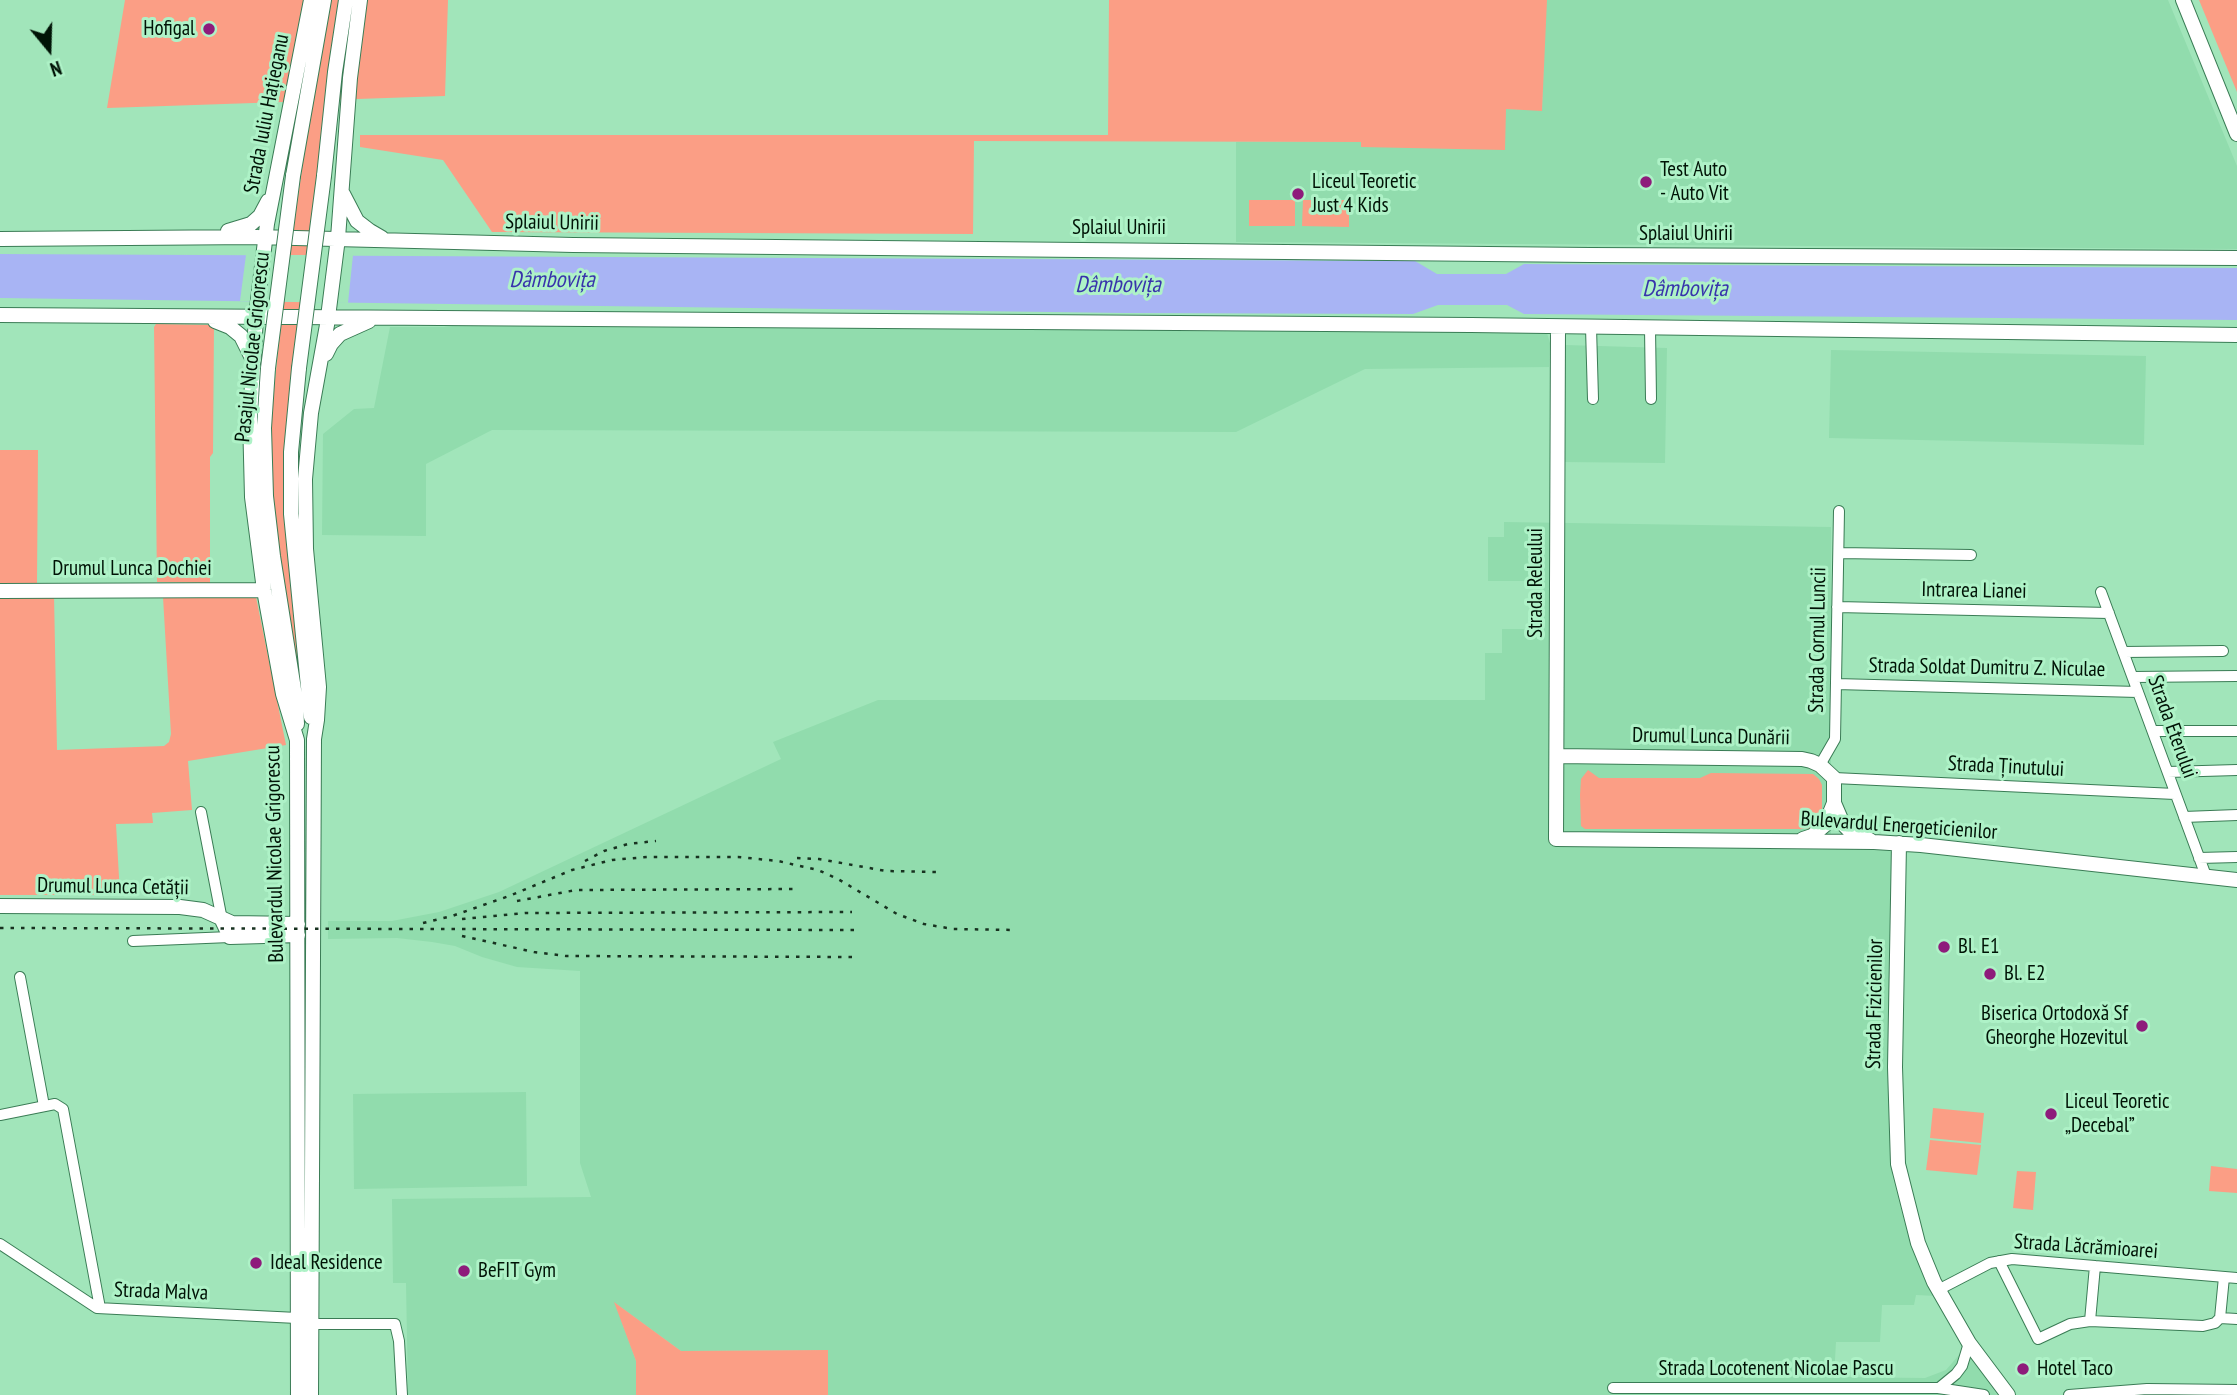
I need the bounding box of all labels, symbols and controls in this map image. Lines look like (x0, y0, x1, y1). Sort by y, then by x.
north arrow (14, 14, 84, 84)
place label: Hofigal (143, 16, 195, 42)
marker: Hofigal (201, 21, 217, 37)
street label: Strada Iuliu Hațieganu (239, 32, 295, 196)
text: N (47, 56, 65, 82)
place label: Test Auto - Auto Vit (1660, 157, 1729, 207)
place label: Liceul Teoretic Just 4 Kids (1312, 169, 1417, 219)
marker: Test Auto - Auto Vit (1638, 174, 1654, 190)
marker: Liceul Teoretic Just 4 Kids (1290, 186, 1306, 202)
street label: Splaiul Unirii (505, 210, 599, 236)
street label: Splaiul Unirii (1072, 215, 1166, 241)
street label: Splaiul Unirii (1639, 221, 1733, 247)
street label: Pasajul Nicolae Grigorescu (230, 251, 276, 443)
water label: Dâmbovița (509, 266, 595, 294)
water label: Dâmbovița (1075, 271, 1161, 299)
water label: Dâmbovița (1642, 275, 1728, 303)
street label: Strada Releului (1523, 528, 1549, 638)
street label: Drumul Lunca Dochiei (52, 556, 212, 582)
street label: Strada Cornul Luncii (1804, 567, 1832, 713)
street label: Intrarea Lianei (1921, 577, 2027, 605)
street label: Strada Soldat Dumitru Z. Niculae (1868, 653, 2106, 683)
street label: Strada Eterului (2142, 672, 2202, 782)
street label: Drumul Lunca Dunării (1632, 723, 1790, 751)
street label: Bulevardul Nicolae Grigorescu (261, 745, 289, 963)
street label: Strada Ținutului (1947, 751, 2065, 783)
street label: Bulevardul Energeticienilor (1800, 807, 1998, 845)
street label: Drumul Lunca Cetății (37, 873, 189, 901)
place label: Bl. E1 (1958, 934, 1999, 960)
street label: Strada Fizicienilor (1861, 939, 1889, 1069)
marker: Bl. E1 (1936, 939, 1952, 955)
place label: Bl. E2 (2004, 961, 2045, 987)
marker: Bl. E2 (1982, 966, 1998, 982)
place label: Biserica Ortodoxă Sf Gheorghe Hozevitul (1981, 1001, 2128, 1051)
marker: Biserica Ortodoxă Sf Gheorghe Hozevitul (2134, 1018, 2150, 1034)
place label: Liceul Teoretic „Decebal” (2065, 1089, 2170, 1139)
marker: Liceul Teoretic „Decebal” (2043, 1106, 2059, 1122)
street label: Strada Lăcrămioarei (2013, 1229, 2159, 1265)
place label: Ideal Residence (270, 1250, 383, 1276)
marker: Ideal Residence (248, 1255, 264, 1271)
place label: BeFIT Gym (478, 1258, 556, 1284)
marker: BeFIT Gym (456, 1263, 472, 1279)
street label: Strada Malva (114, 1278, 208, 1306)
street label: Strada Locotenent Nicolae Pascu (1659, 1356, 1893, 1382)
place label: Hotel Taco (2037, 1356, 2113, 1382)
marker: Hotel Taco (2015, 1361, 2031, 1377)

